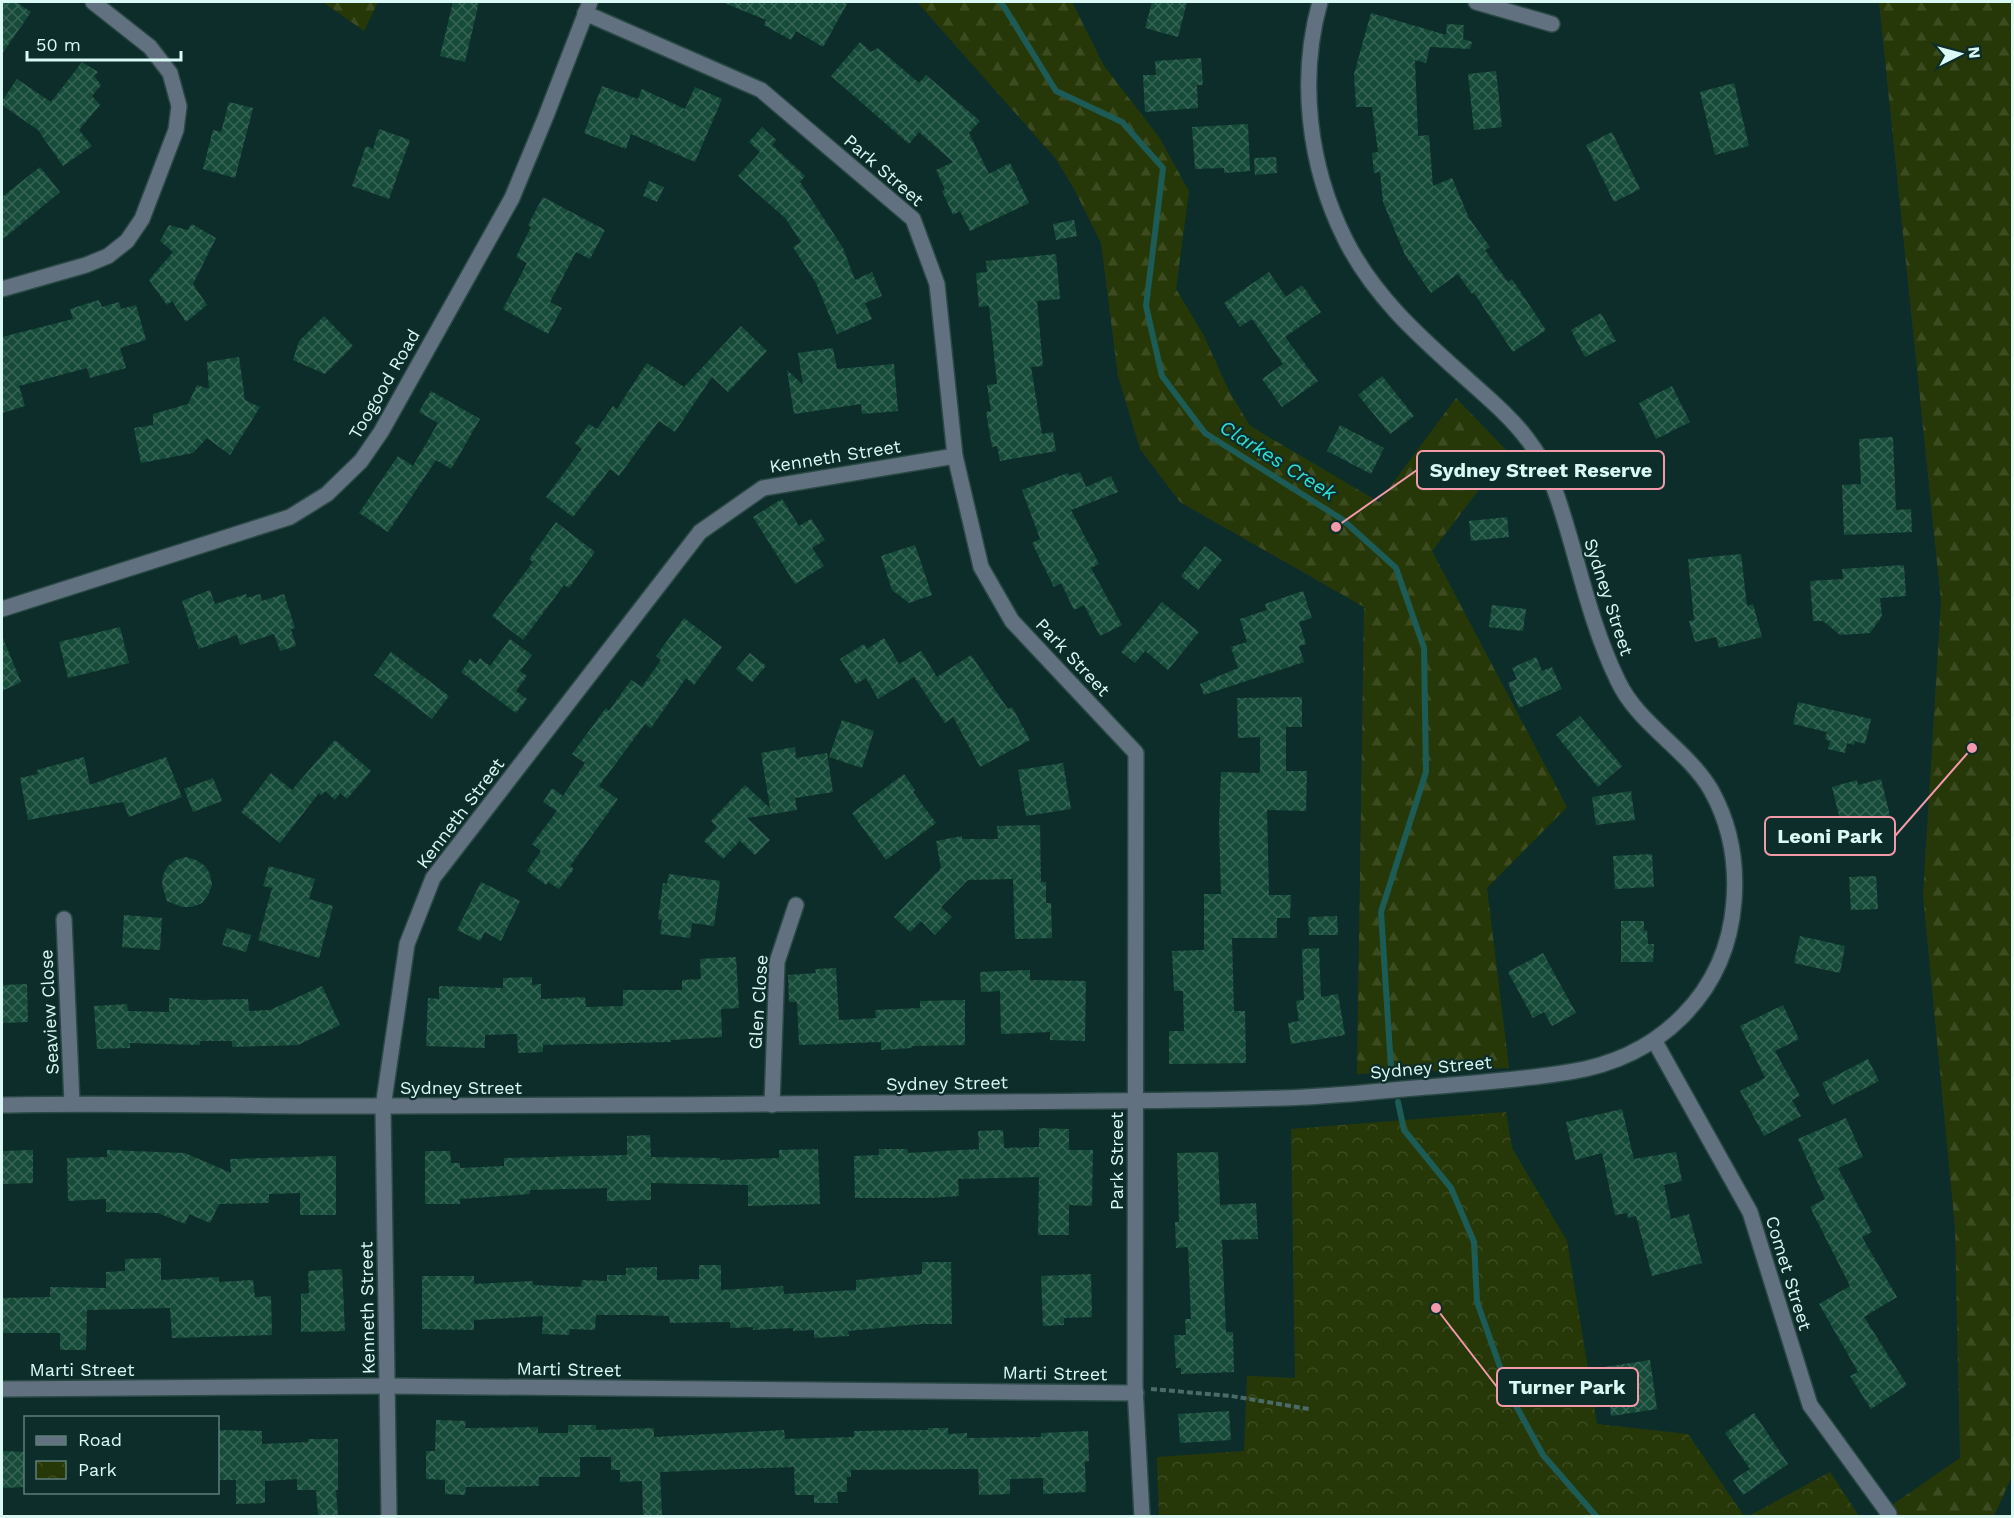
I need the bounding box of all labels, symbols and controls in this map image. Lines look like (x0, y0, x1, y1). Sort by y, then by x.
scale bar (27, 24, 182, 62)
north arrow (1930, 24, 1990, 84)
text: 50 m (36, 34, 81, 55)
text: N (1964, 46, 1984, 59)
street label: Park Street (840, 130, 928, 211)
street label: Toogood Road (344, 325, 424, 443)
water label: Clarkes Creek (1215, 415, 1342, 506)
street label: Kenneth Street (768, 435, 903, 477)
callout: Sydney Street Reserve (1417, 451, 1664, 489)
text: Sydney Street Reserve (1430, 458, 1652, 482)
street label: Sydney Street (1580, 536, 1638, 659)
street label: Park Street (1032, 614, 1115, 701)
street label: Kenneth Street (412, 753, 509, 872)
callout: Leoni Park (1765, 817, 1895, 855)
text: Leoni Park (1777, 824, 1883, 848)
street label: Seaview Close (35, 949, 63, 1075)
street label: Glen Close (744, 954, 772, 1050)
street label: Sydney Street (1369, 1051, 1493, 1083)
street label: Sydney Street (886, 1071, 1009, 1095)
street label: Sydney Street (400, 1077, 522, 1098)
street label: Park Street (1106, 1111, 1127, 1210)
street label: Comet Street (1762, 1213, 1816, 1333)
street label: Kenneth Street (355, 1241, 379, 1375)
street label: Marti Street (516, 1358, 622, 1380)
street label: Marti Street (30, 1359, 135, 1380)
street label: Marti Street (1002, 1362, 1108, 1384)
callout: Turner Park (1497, 1368, 1638, 1406)
text: Turner Park (1509, 1375, 1626, 1399)
legend (24, 1416, 219, 1494)
text: Road (78, 1429, 122, 1450)
text: Park (78, 1459, 117, 1480)

